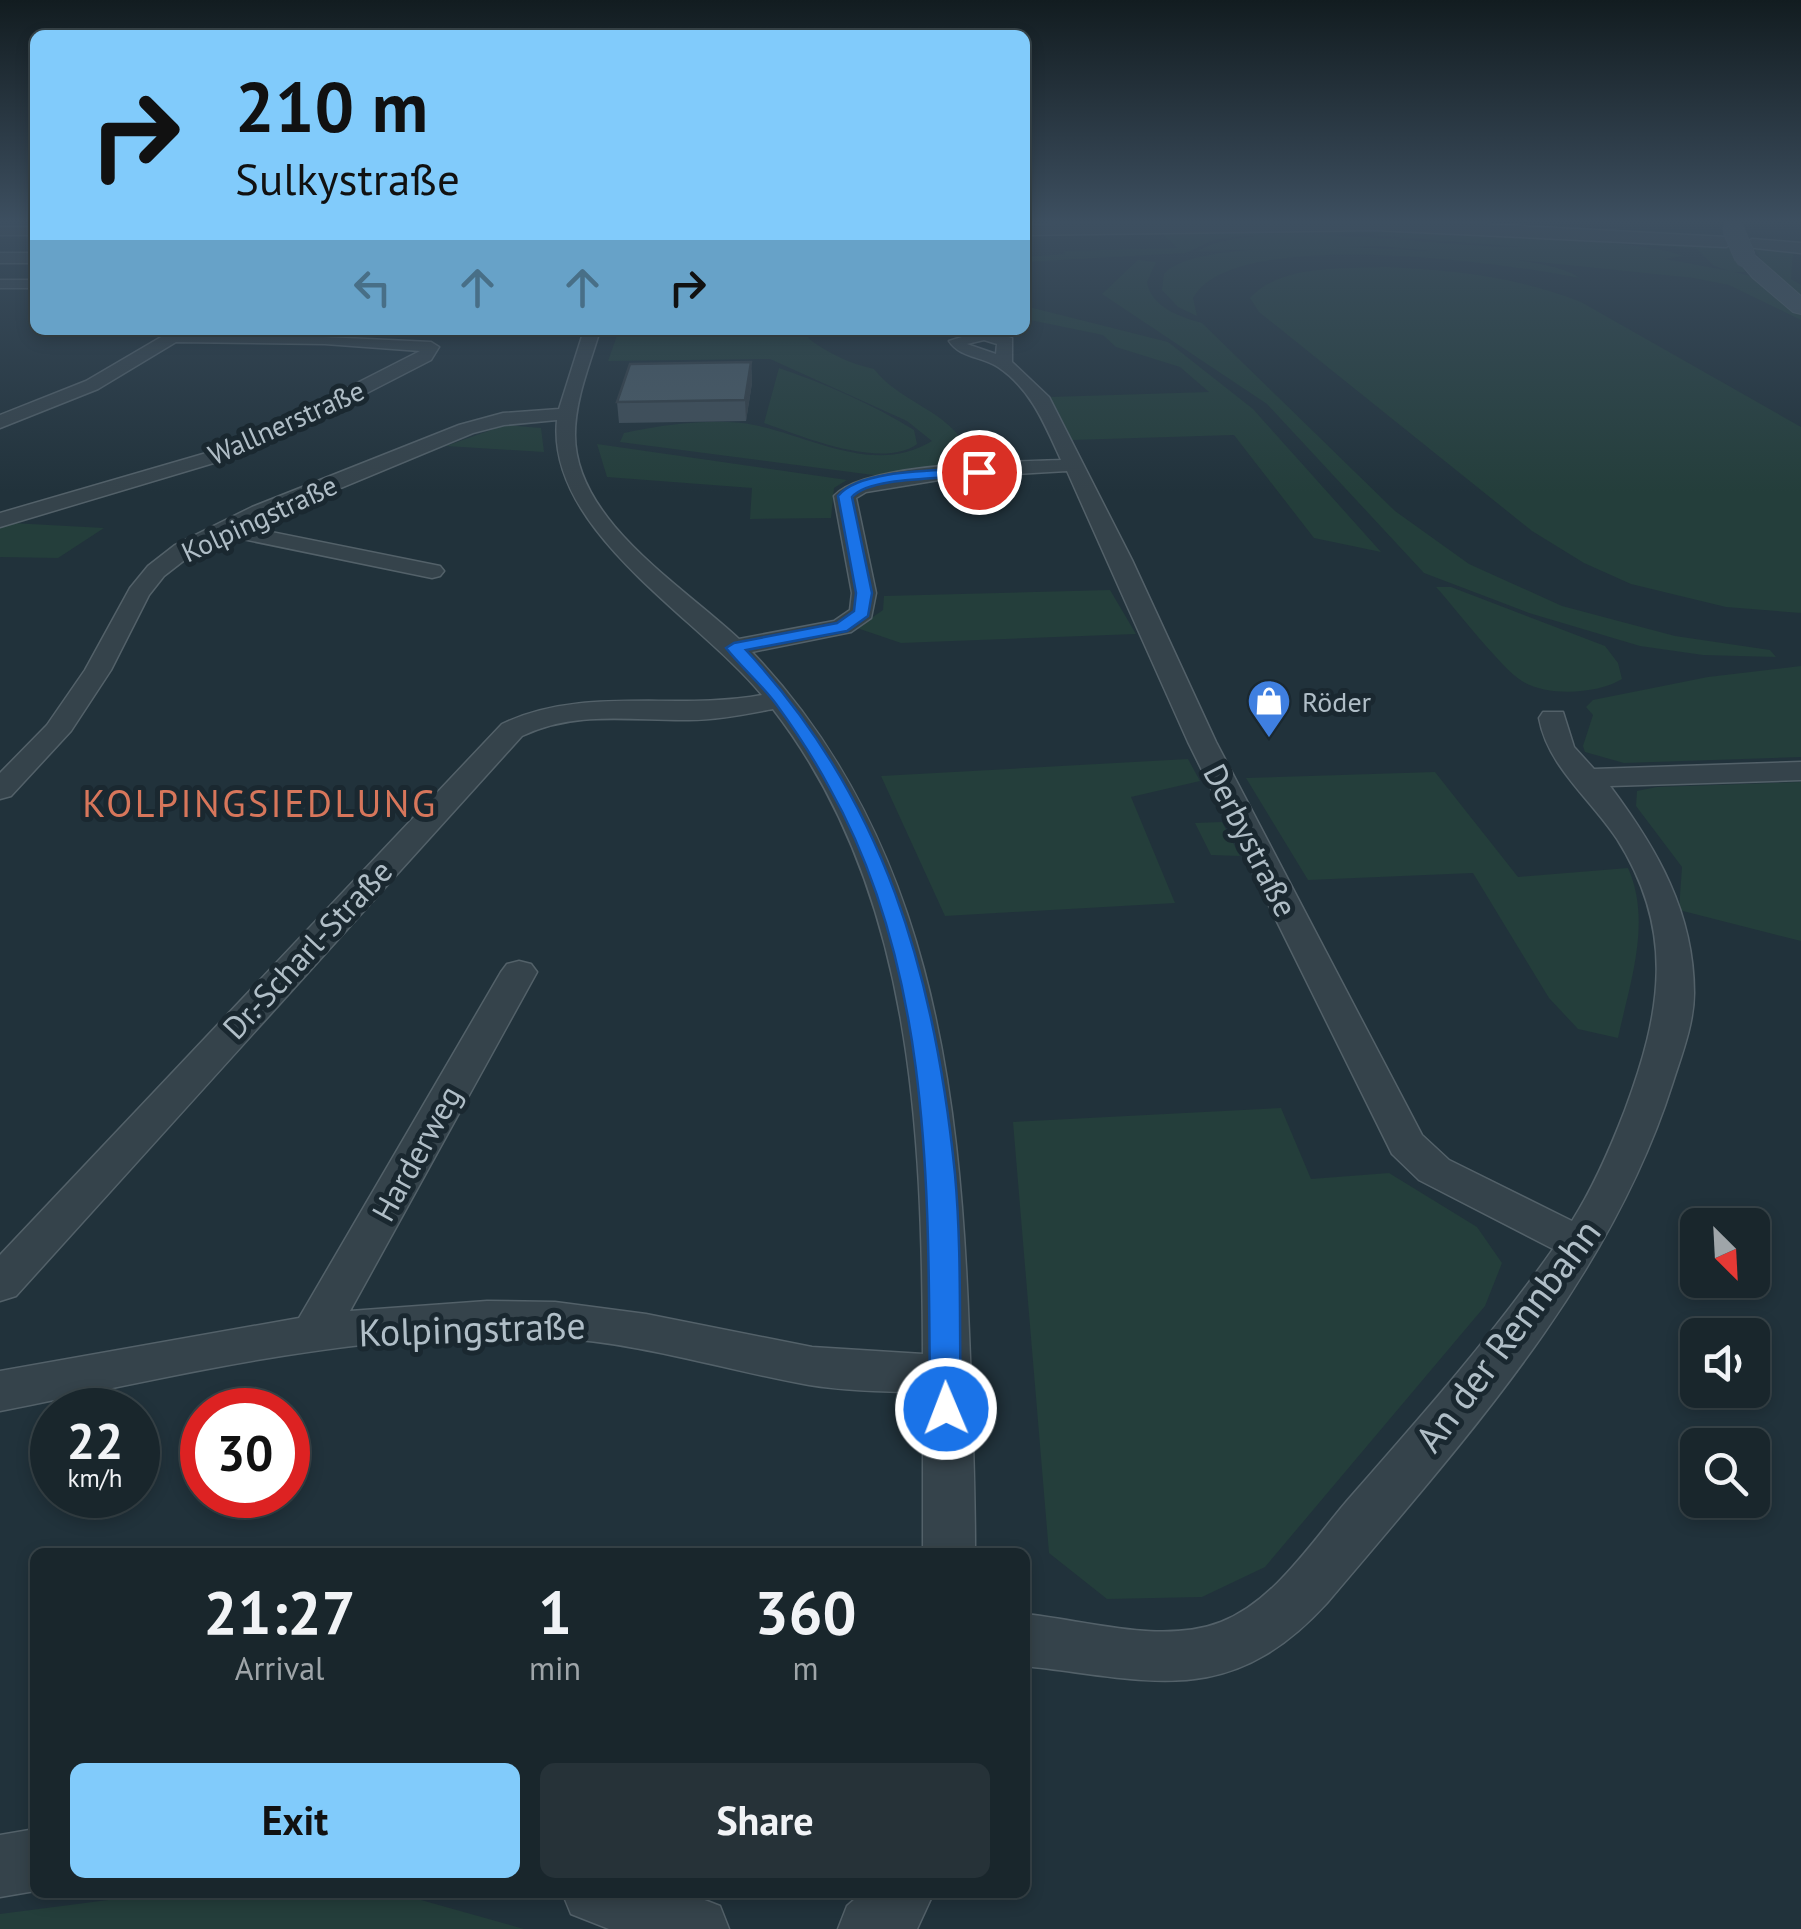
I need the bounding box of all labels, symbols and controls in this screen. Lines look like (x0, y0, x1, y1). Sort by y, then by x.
text: 210 m (235, 61, 428, 151)
icon: right (70, 70, 200, 200)
text: Sulkystraße (235, 149, 460, 207)
icon: left (345, 260, 400, 315)
icon: ahead (450, 260, 505, 315)
icon: ahead (555, 260, 610, 315)
icon: right (660, 260, 715, 315)
street label: Wallnerstraße (202, 371, 370, 473)
pin (937, 430, 1022, 515)
icon: arrive (952, 445, 1007, 500)
street label: Kolpingstraße (175, 466, 343, 570)
shop icon: Röder (1246, 678, 1292, 739)
place label: Röder (1302, 683, 1372, 720)
street label: Derbystraße (1195, 756, 1307, 924)
district label: KOLPINGSIEDLUNG (82, 778, 438, 827)
street label: Dr.-Scharl-Straße (213, 850, 401, 1048)
street label: Harderweg (362, 1078, 470, 1228)
north arrow (1680, 1208, 1770, 1298)
map controls (1680, 1208, 1770, 1518)
street label: An der Rennbahn (1404, 1209, 1610, 1461)
street label: Kolpingstraße (358, 1300, 586, 1356)
button: sound (1680, 1318, 1770, 1408)
position arrow (894, 1357, 998, 1461)
speed limit sign: 30 (180, 1388, 310, 1518)
text: 22 (67, 1408, 123, 1473)
button: search (1680, 1428, 1770, 1518)
text: km/h (68, 1462, 122, 1494)
text: 21:27 (203, 1573, 356, 1651)
text: 1 (538, 1573, 572, 1651)
text: 360 (755, 1573, 857, 1651)
text: Arrival (235, 1647, 324, 1689)
text: min (529, 1647, 581, 1689)
text: m (793, 1647, 819, 1689)
button: Exit (70, 1763, 520, 1878)
button: Share (540, 1763, 990, 1878)

